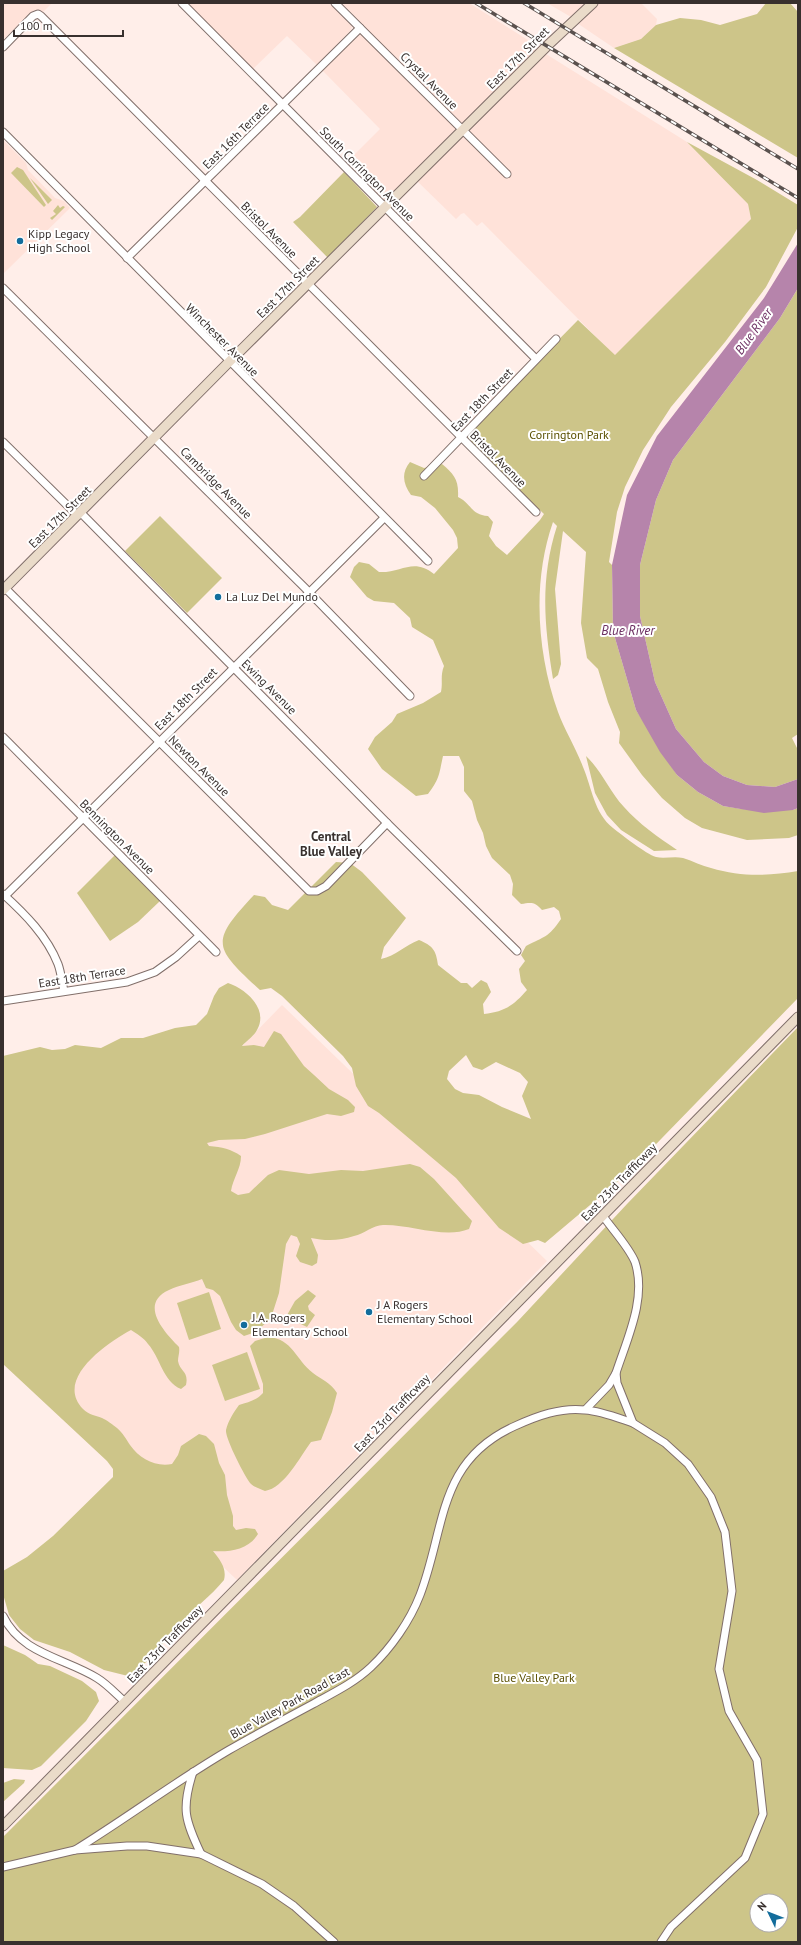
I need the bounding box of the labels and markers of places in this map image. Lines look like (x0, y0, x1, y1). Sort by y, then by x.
place label: Kipp Legacy High School (28, 226, 91, 255)
marker: Kipp Legacy High School (15, 236, 25, 246)
place label: La Luz Del Mundo (226, 589, 318, 604)
marker: La Luz Del Mundo (213, 592, 223, 602)
place label: J A Rogers Elementary School (376, 1297, 473, 1326)
marker: J A Rogers Elementary School (364, 1307, 374, 1317)
place label: J.A. Rogers Elementary School (251, 1310, 348, 1339)
marker: J.A. Rogers Elementary School (239, 1320, 249, 1330)

